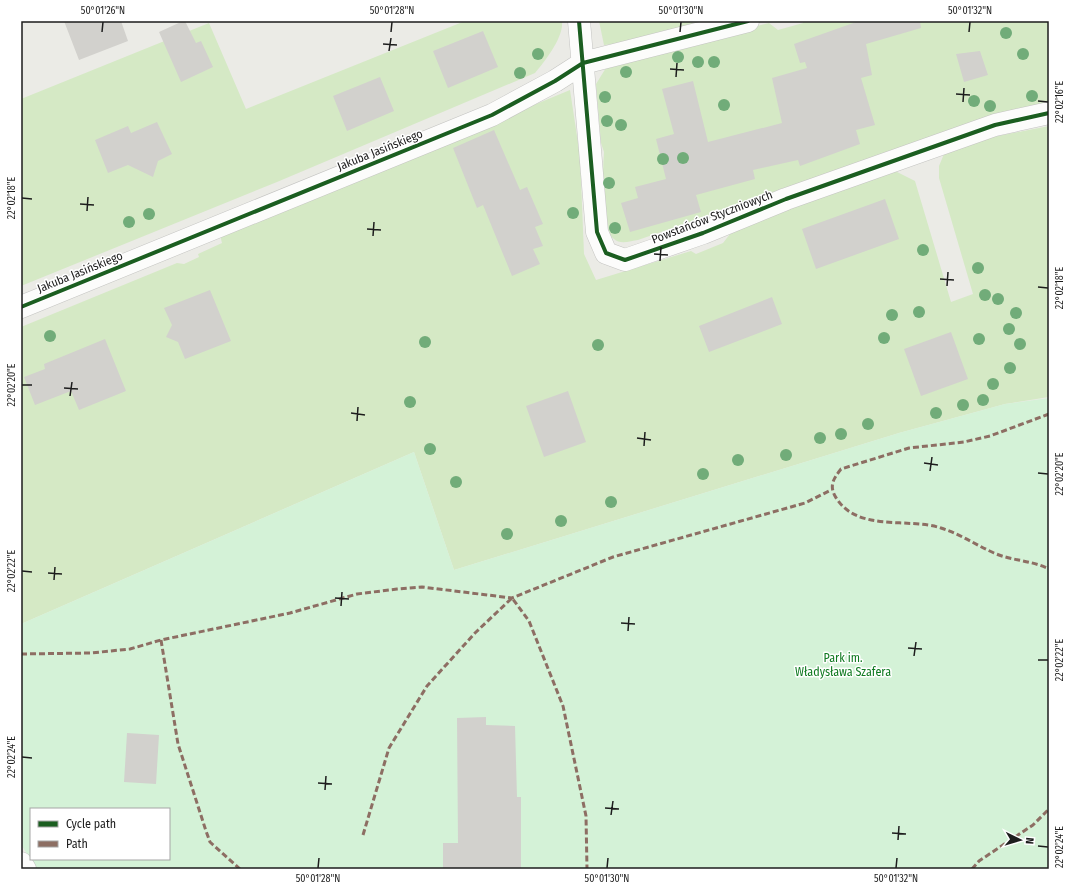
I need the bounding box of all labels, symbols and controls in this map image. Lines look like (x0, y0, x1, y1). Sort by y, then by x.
text: 50°01'26"N (81, 5, 125, 17)
text: 50°01'28"N (370, 5, 414, 17)
text: 50°01'30"N (659, 5, 703, 17)
text: 50°01'32"N (948, 5, 992, 17)
text: 22°02'16"E (1054, 81, 1066, 123)
street label: Jakuba Jasińskiego (335, 126, 425, 174)
text: 22°02'18"E (6, 177, 18, 219)
street label: Powstańców Styczniowych (650, 187, 774, 247)
street label: Jakuba Jasińskiego (35, 248, 125, 296)
text: 22°02'18"E (1054, 267, 1066, 309)
text: 22°02'20"E (6, 363, 18, 407)
text: 22°02'20"E (1054, 452, 1066, 496)
text: 22°02'22"E (6, 550, 18, 592)
text: 22°02'22"E (1054, 639, 1066, 681)
park label: Park im. Władysława Szafera (795, 651, 891, 679)
text: 22°02'24"E (6, 736, 18, 778)
legend (30, 808, 170, 860)
text: Cycle path (66, 817, 116, 831)
north arrow (1000, 820, 1040, 860)
text: 22°02'24"E (1054, 826, 1066, 868)
text: Path (66, 837, 88, 851)
text: N (1023, 837, 1036, 845)
text: 50°01'28"N (296, 873, 340, 885)
text: 50°01'30"N (585, 873, 629, 885)
text: 50°01'32"N (874, 873, 918, 885)

